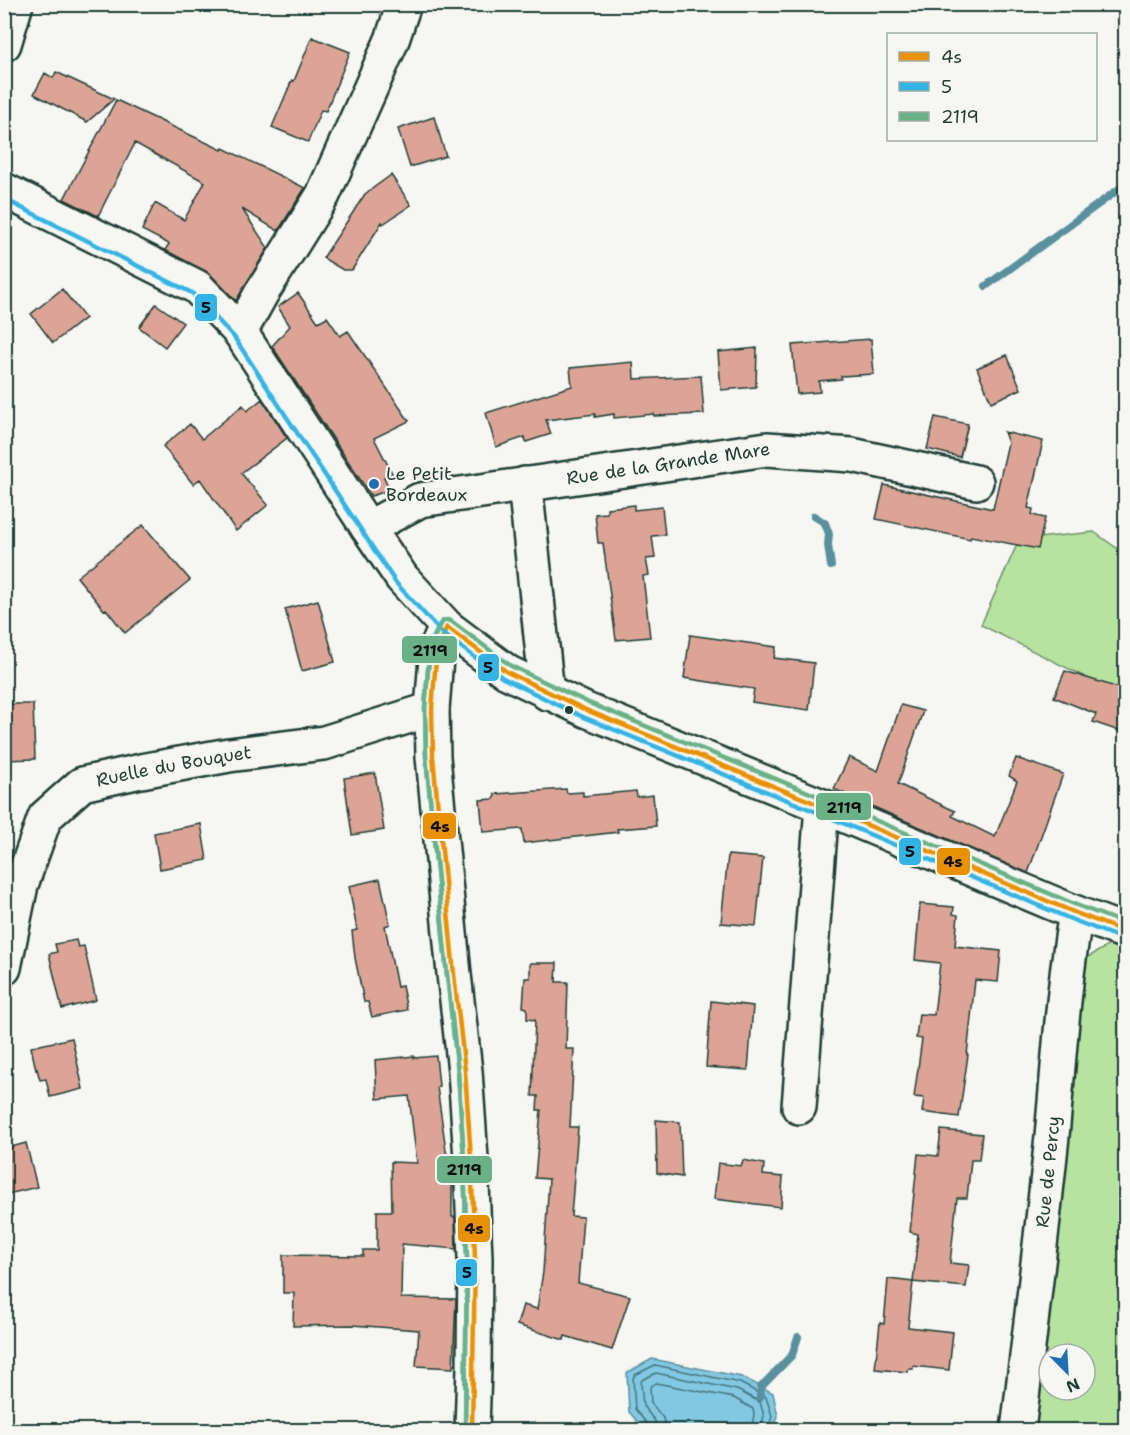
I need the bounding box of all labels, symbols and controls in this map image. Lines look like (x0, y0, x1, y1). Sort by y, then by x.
legend (887, 33, 1097, 141)
text: 4s (941, 45, 962, 69)
text: 5 (941, 75, 952, 99)
text: 2119 (941, 105, 979, 129)
line badge: 5 (194, 293, 218, 322)
text: 5 (201, 297, 211, 318)
street label: Rue de la Grande Mare (565, 437, 772, 490)
place label: Le Petit Bordeaux (386, 462, 467, 507)
marker: Le Petit Bordeaux (367, 477, 381, 491)
line badge: 2119 (401, 635, 458, 664)
text: 2119 (412, 640, 448, 661)
line badge: 5 (477, 653, 500, 682)
text: 5 (483, 657, 493, 678)
unlabelled marker (563, 704, 575, 716)
street label: Ruelle du Bouquet (94, 740, 253, 793)
line badge: 2119 (815, 792, 872, 821)
text: 2119 (826, 797, 862, 818)
line badge: 4s (422, 812, 457, 840)
text: 4s (430, 816, 450, 837)
line badge: 5 (898, 837, 922, 866)
text: 5 (905, 841, 915, 862)
line badge: 4s (936, 847, 971, 876)
text: 4s (943, 851, 963, 872)
street label: Rue de Percy (1030, 1115, 1066, 1229)
line badge: 2119 (436, 1155, 493, 1184)
text: 2119 (446, 1159, 482, 1180)
line badge: 4s (457, 1214, 491, 1243)
text: 4s (464, 1218, 484, 1239)
line badge: 5 (455, 1258, 478, 1287)
text: 5 (462, 1262, 472, 1283)
north arrow (1037, 1342, 1097, 1402)
text: N (1063, 1373, 1083, 1397)

